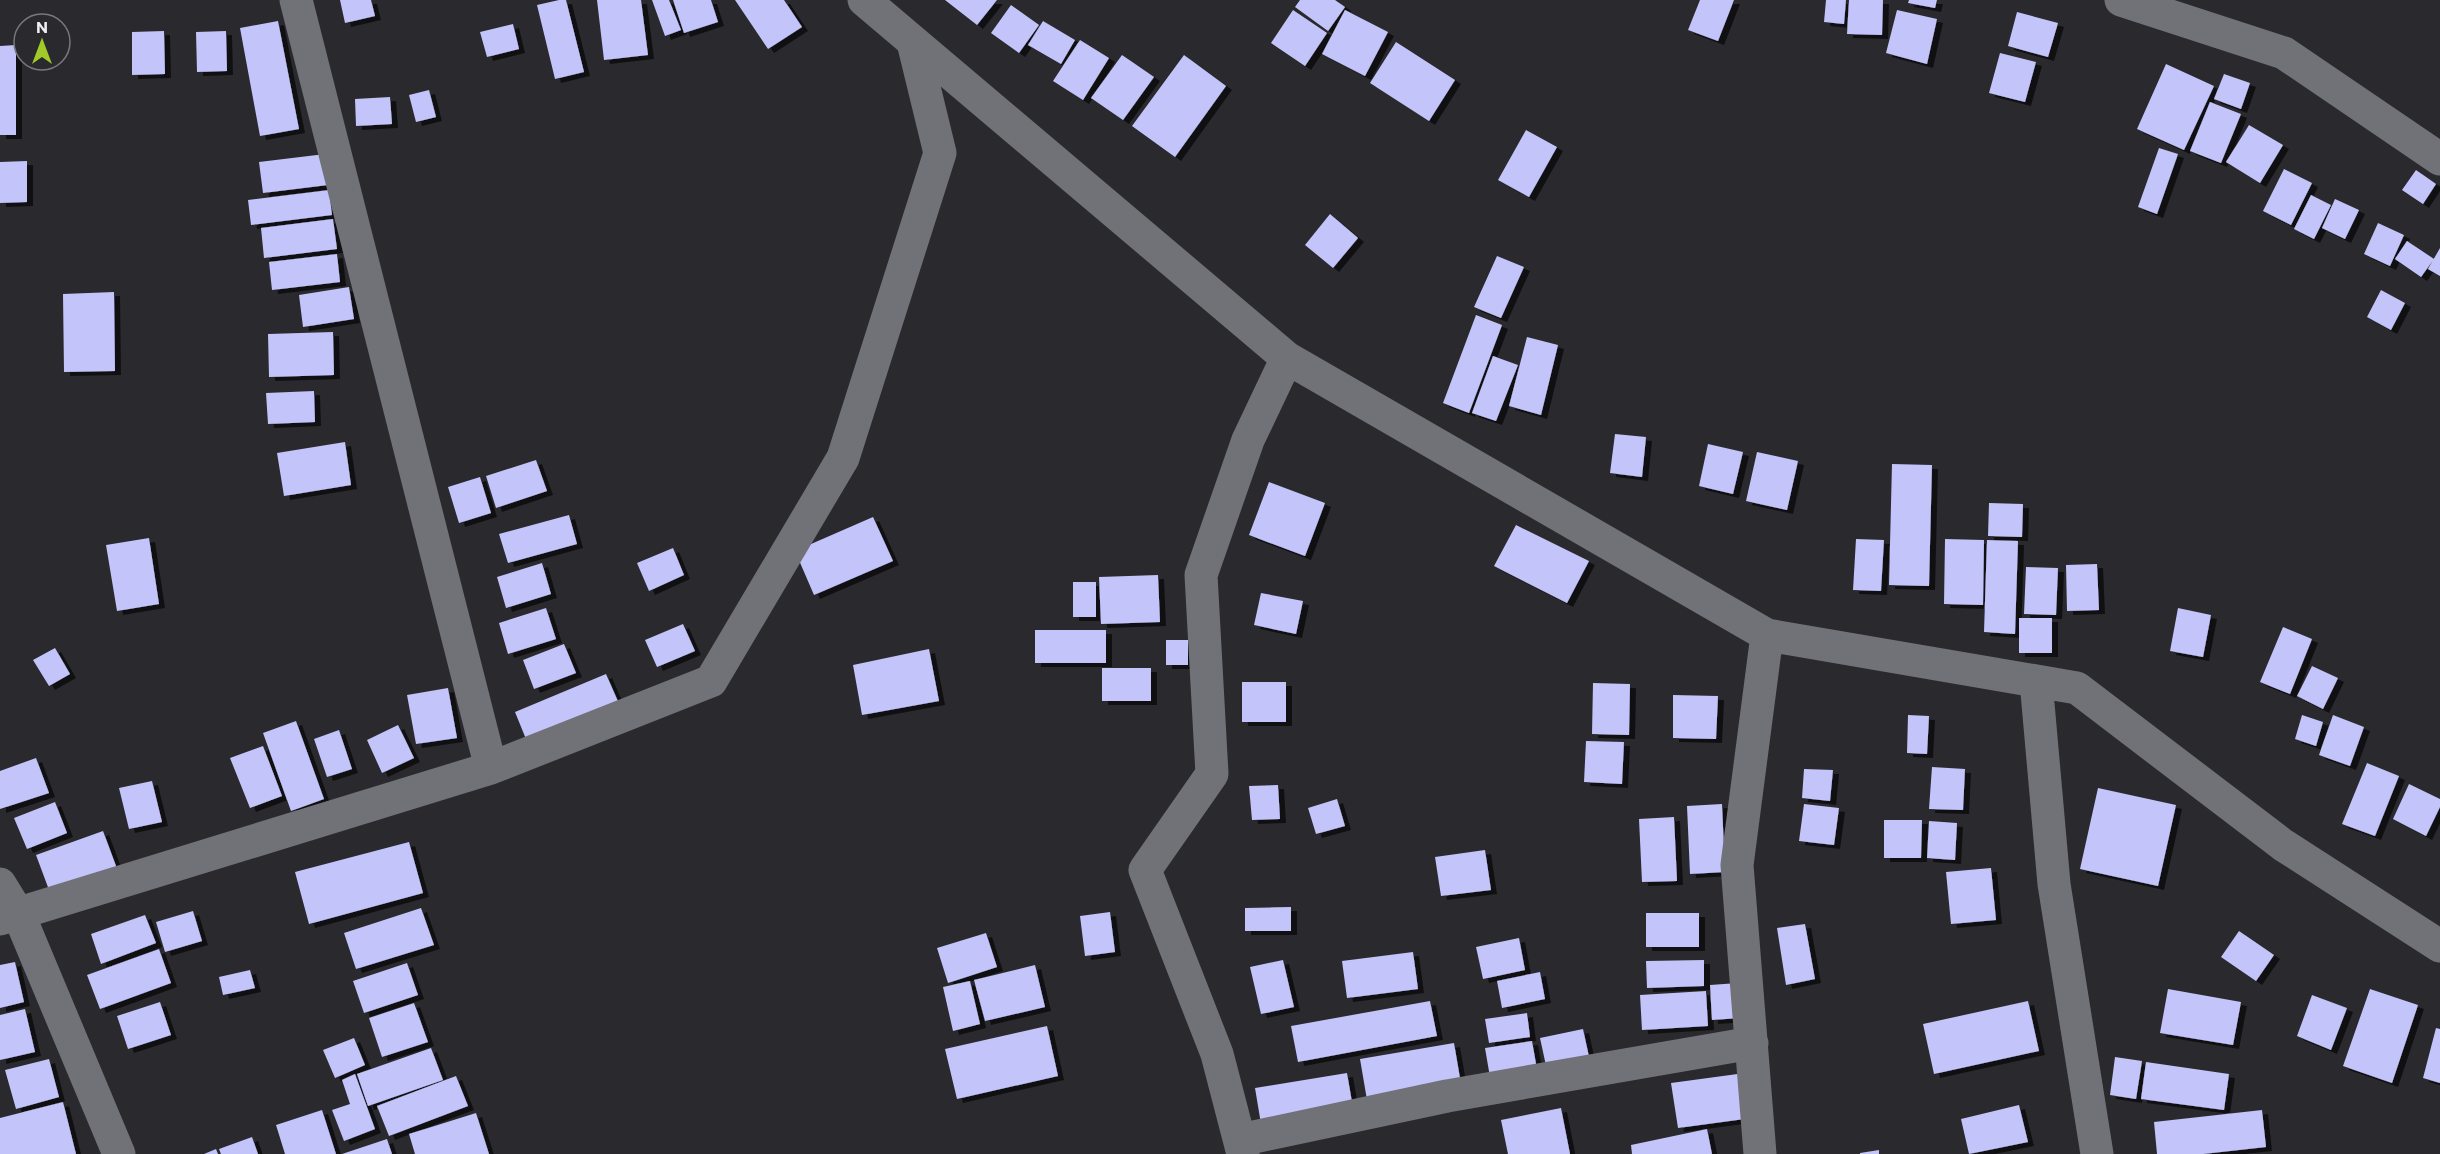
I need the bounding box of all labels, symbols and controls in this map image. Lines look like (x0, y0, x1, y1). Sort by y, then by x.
north arrow (12, 12, 72, 72)
text: N (36, 17, 48, 36)

